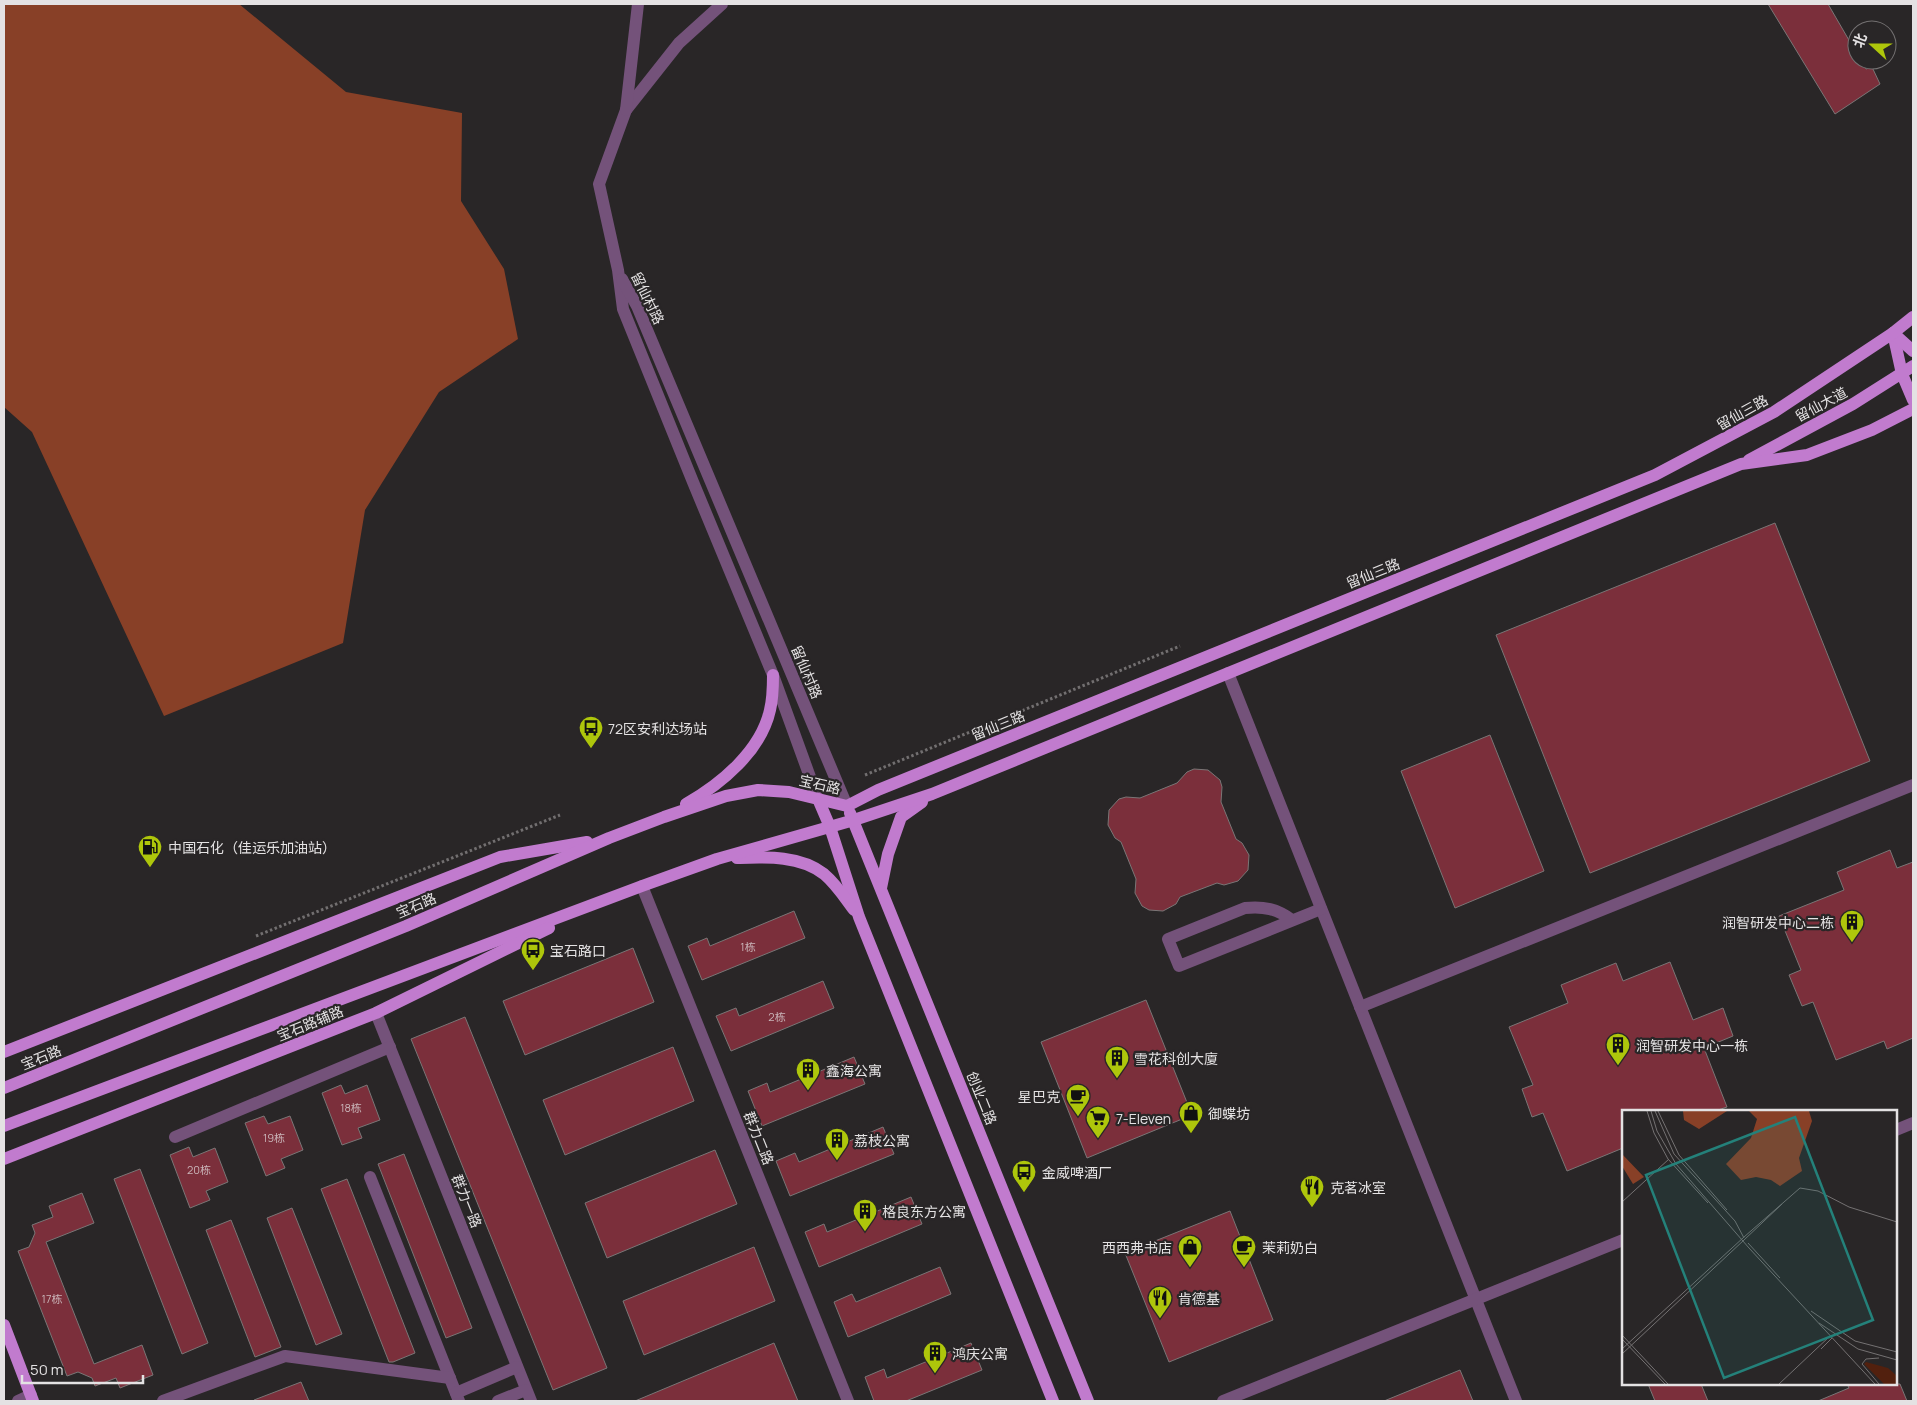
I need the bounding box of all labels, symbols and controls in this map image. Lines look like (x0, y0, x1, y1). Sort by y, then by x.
north arrow (1847, 20, 1897, 70)
text: 北 (1848, 30, 1871, 50)
street label: 留仙村路 (627, 269, 669, 327)
street label: 留仙大道 (1792, 382, 1850, 426)
street label: 留仙三路 (1713, 390, 1771, 434)
street label: 留仙三路 (1343, 554, 1403, 592)
street label: 留仙村路 (787, 643, 827, 701)
street label: 留仙三路 (968, 706, 1028, 744)
bus stop icon: 72区安利达场站 (578, 715, 604, 749)
place label: 72区安利达场站 (608, 719, 707, 738)
street label: 宝石路 (797, 770, 843, 798)
fuel station icon: 中国石化（佳运乐加油站） (137, 834, 163, 868)
place label: 中国石化（佳运乐加油站） (168, 838, 336, 857)
street label: 宝石路 (393, 888, 439, 922)
building icon: 润智研发中心二栋 (1839, 909, 1865, 943)
place label: 润智研发中心二栋 (1722, 913, 1834, 932)
bus stop icon: 宝石路口 (520, 937, 546, 971)
house number: 1栋 (740, 939, 756, 954)
place label: 宝石路口 (550, 941, 606, 960)
street label: 宝石路辅路 (274, 1001, 346, 1045)
house number: 2栋 (768, 1009, 786, 1024)
building icon: 润智研发中心一栋 (1605, 1032, 1631, 1066)
place label: 润智研发中心一栋 (1636, 1036, 1748, 1055)
street label: 宝石路 (18, 1040, 64, 1074)
building icon: 雪花科创大廈 (1104, 1045, 1130, 1079)
place label: 雪花科创大廈 (1134, 1049, 1218, 1068)
building icon: 鑫海公寓 (795, 1057, 821, 1091)
place label: 鑫海公寓 (826, 1061, 882, 1080)
street label: 创业二路 (963, 1068, 1001, 1128)
cafe icon: 星巴克 (1065, 1083, 1091, 1117)
place label: 星巴克 (1018, 1087, 1060, 1106)
house number: 18栋 (340, 1100, 362, 1115)
shop icon: 御蝶坊 (1178, 1100, 1204, 1134)
place label: 御蝶坊 (1208, 1104, 1250, 1123)
supermarket icon: 7-Eleven (1085, 1105, 1111, 1139)
street label: 群力二路 (740, 1108, 778, 1168)
place label: 7-Eleven (1116, 1109, 1171, 1128)
inset map (1622, 1110, 1897, 1385)
building icon: 荔枝公寓 (824, 1127, 850, 1161)
house number: 19栋 (263, 1130, 285, 1145)
place label: 荔枝公寓 (854, 1131, 910, 1150)
bus stop icon: 金威啤酒厂 (1011, 1159, 1037, 1193)
house number: 20栋 (187, 1162, 211, 1177)
place label: 金威啤酒厂 (1042, 1163, 1112, 1182)
street label: 群力一路 (448, 1171, 486, 1231)
restaurant icon: 克茗冰室 (1299, 1174, 1325, 1208)
place label: 克茗冰室 (1330, 1178, 1386, 1197)
building icon: 格良东方公寓 (852, 1198, 878, 1232)
place label: 格良东方公寓 (882, 1202, 966, 1221)
shop icon: 西西弗书店 (1177, 1234, 1203, 1268)
cafe icon: 茉莉奶白 (1231, 1234, 1257, 1268)
place label: 西西弗书店 (1102, 1238, 1172, 1257)
place label: 茉莉奶白 (1262, 1238, 1318, 1257)
restaurant icon: 肯德基 (1147, 1285, 1173, 1319)
place label: 肯德基 (1178, 1289, 1220, 1308)
house number: 17栋 (42, 1291, 62, 1306)
building icon: 鸿庆公寓 (922, 1340, 948, 1374)
place label: 鸿庆公寓 (952, 1344, 1008, 1363)
scale bar (22, 1352, 144, 1384)
text: 50 m (30, 1359, 64, 1380)

